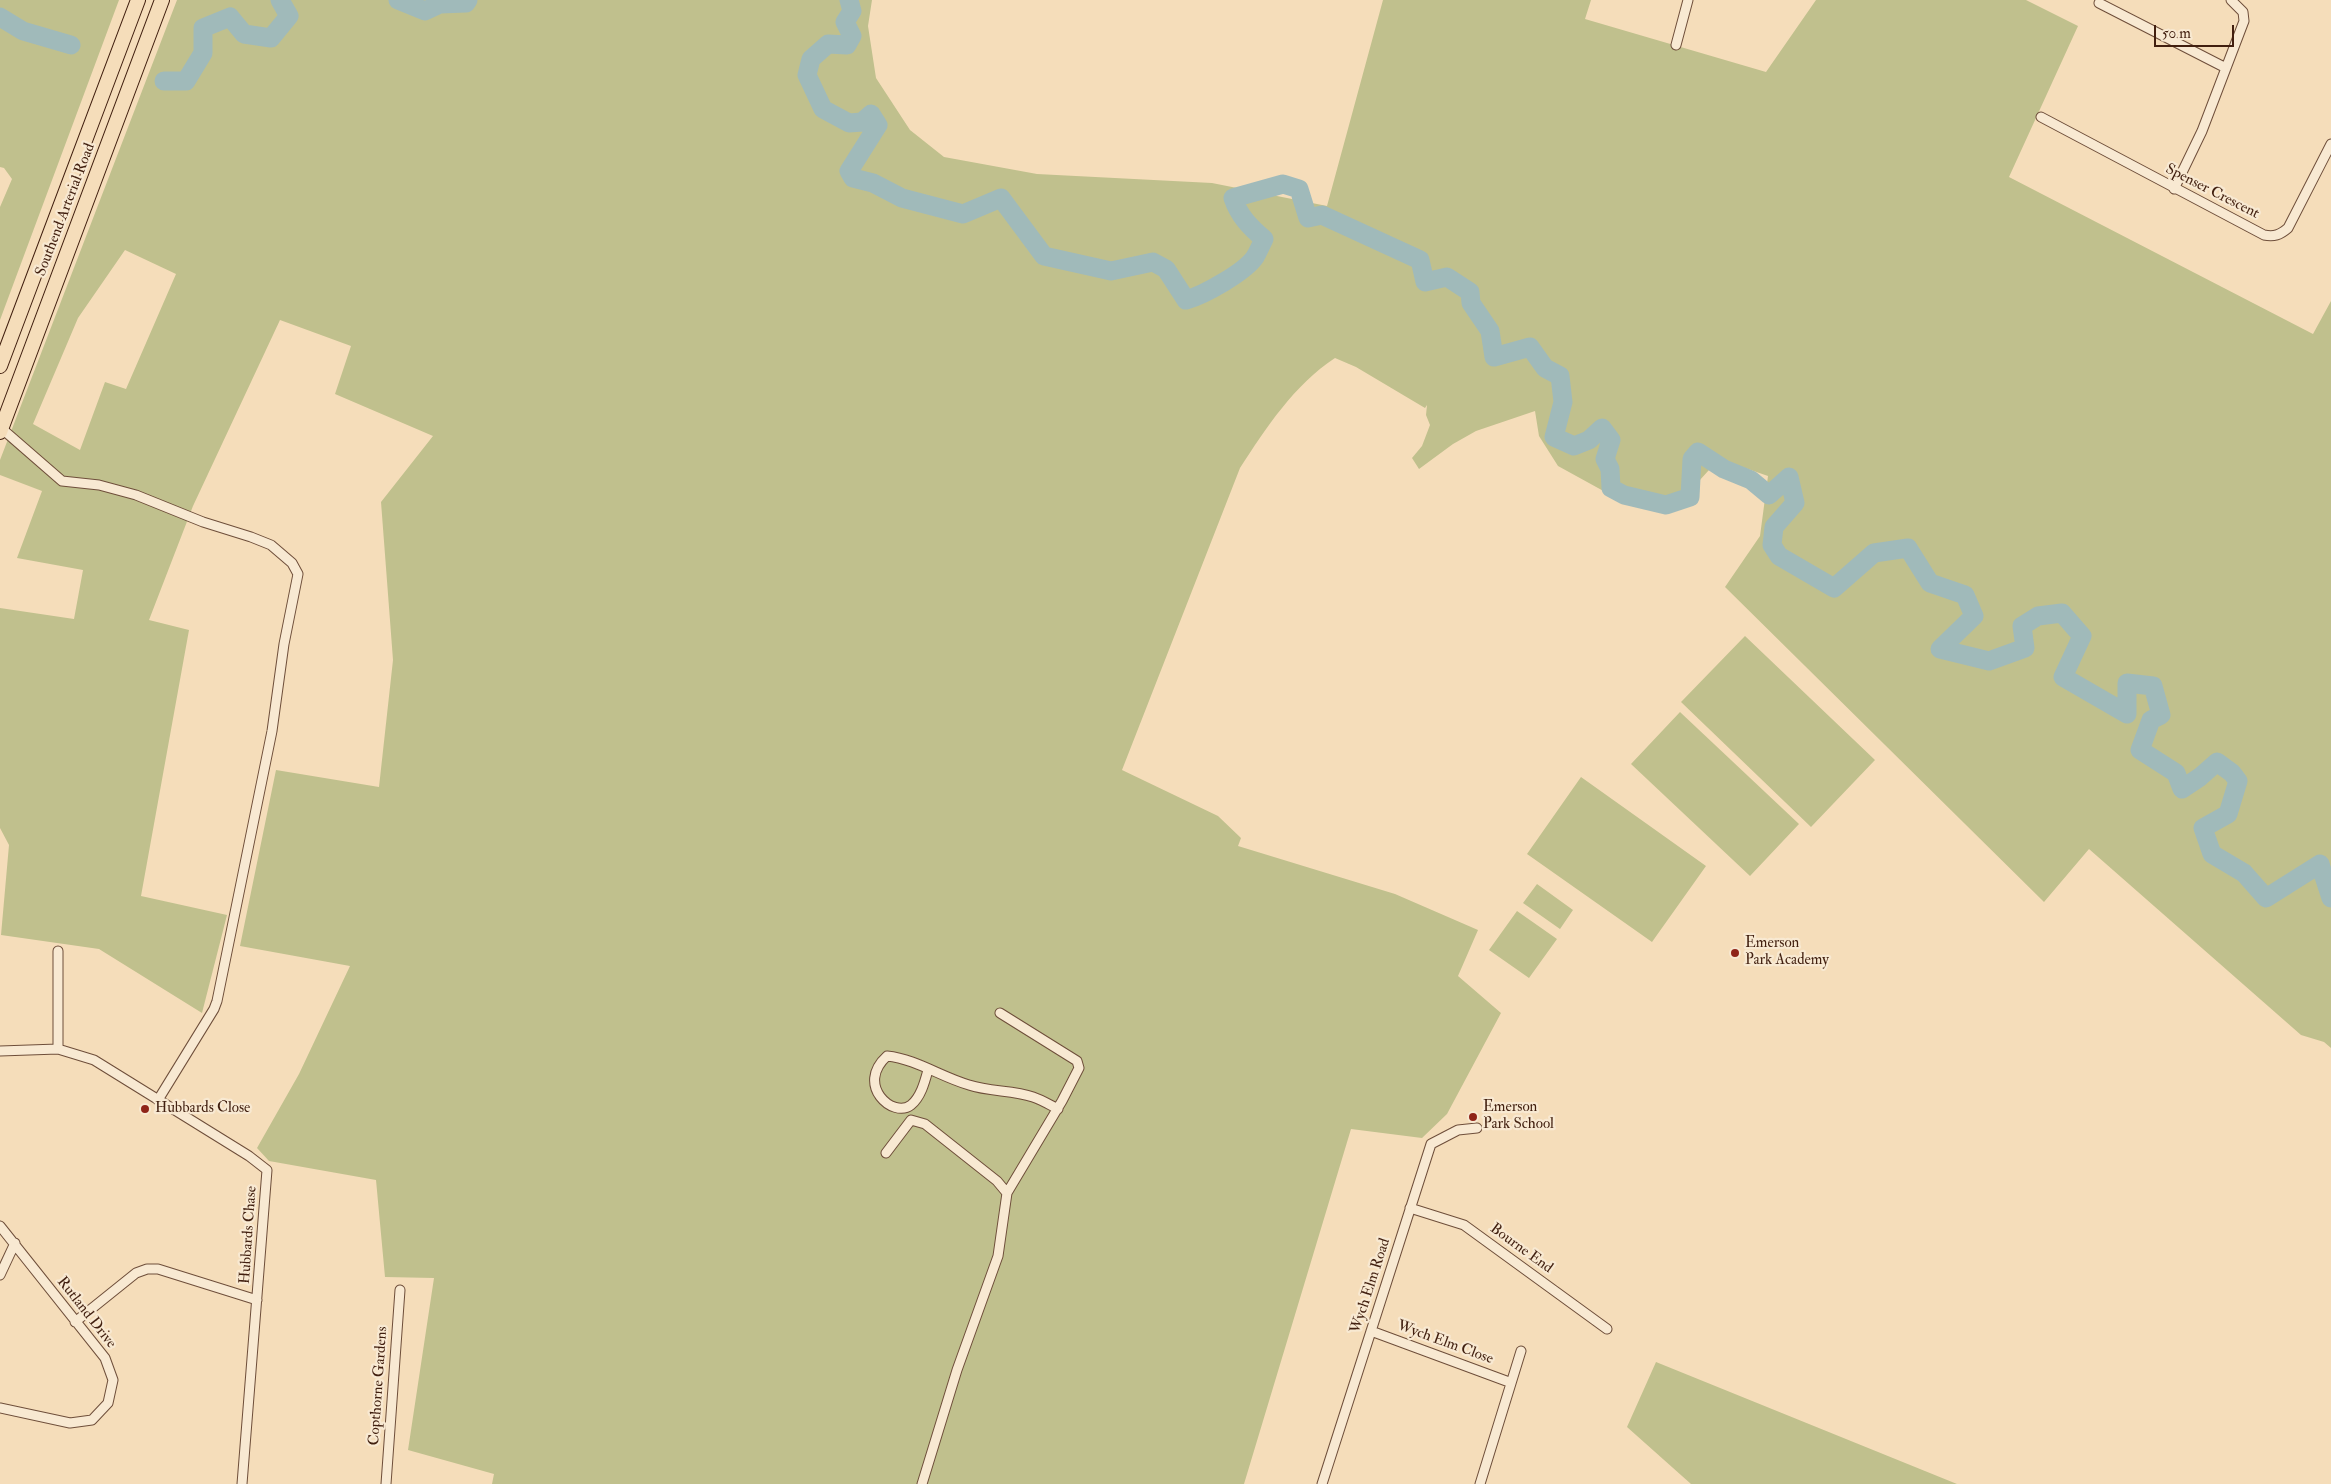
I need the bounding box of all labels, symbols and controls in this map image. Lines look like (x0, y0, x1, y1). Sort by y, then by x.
scale bar (2156, 15, 2236, 47)
text: 50 m (2162, 24, 2191, 43)
street label: Southend Arterial Road (32, 141, 100, 279)
street label: Spenser Crescent (2162, 161, 2262, 223)
place label: Emerson Park Academy (1745, 935, 1829, 970)
marker: Emerson Park Academy (1729, 947, 1741, 959)
place label: Emerson Park School (1483, 1099, 1554, 1134)
place label: Hubbards Close (155, 1100, 250, 1118)
marker: Hubbards Close (139, 1103, 151, 1115)
marker: Emerson Park School (1467, 1111, 1479, 1123)
street label: Hubbards Chase (237, 1185, 261, 1285)
street label: Bourne End (1486, 1220, 1556, 1278)
street label: Wych Elm Road (1347, 1236, 1395, 1336)
street label: Rutland Drive (53, 1274, 119, 1352)
street label: Wych Elm Close (1394, 1317, 1496, 1369)
street label: Copthorne Gardens (366, 1326, 392, 1446)

